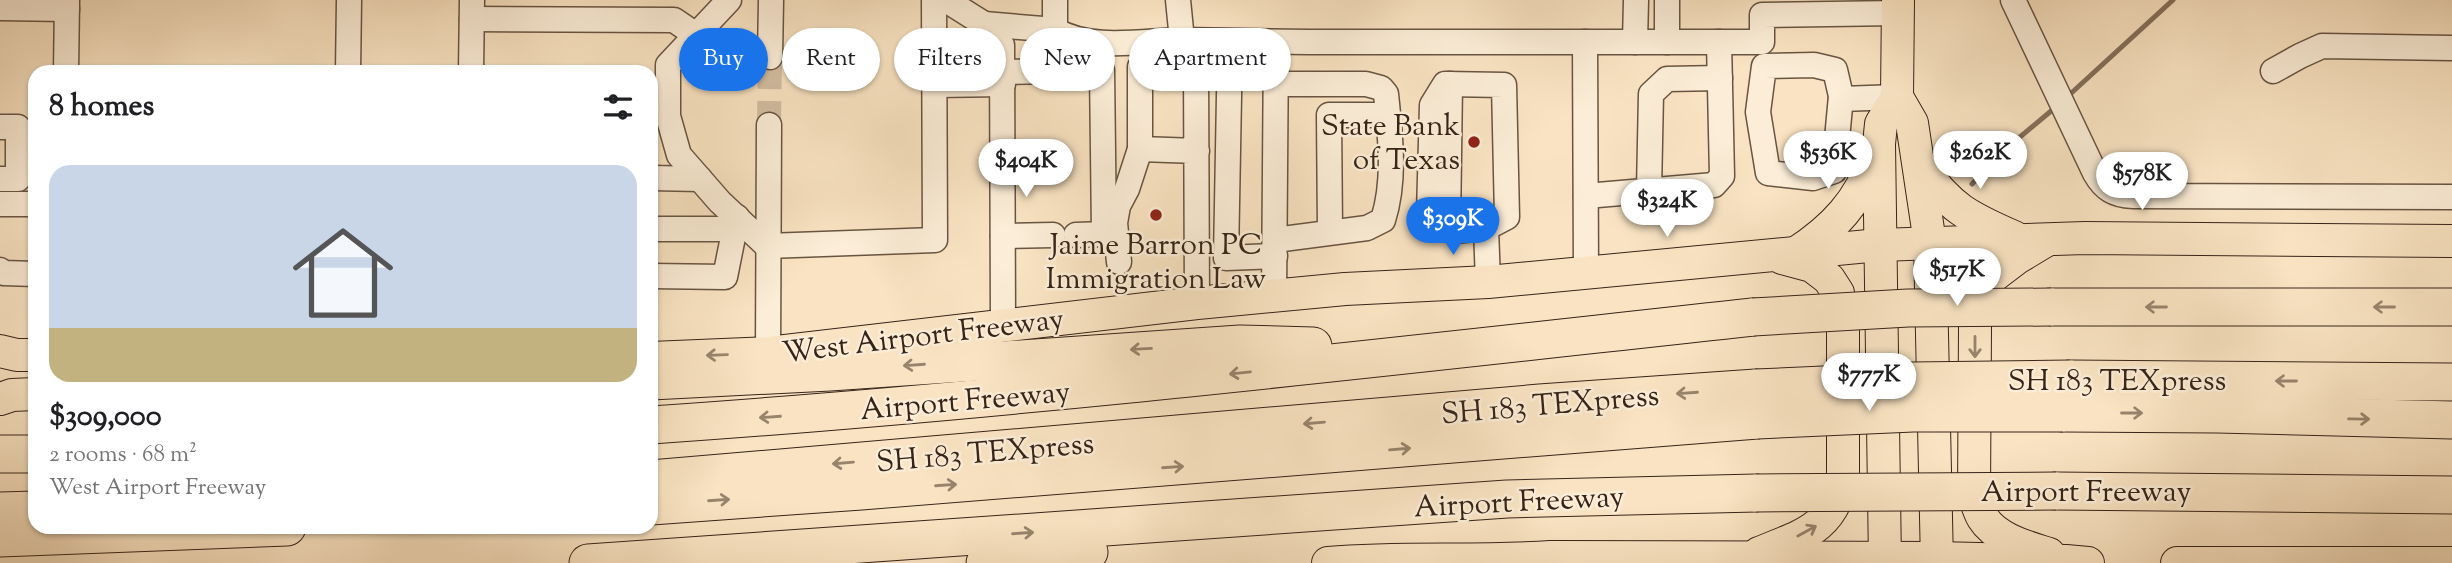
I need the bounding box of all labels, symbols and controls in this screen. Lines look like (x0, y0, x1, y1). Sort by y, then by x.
chip: Buy (679, 28, 768, 91)
chip: Rent (782, 28, 880, 91)
chip: Filters (894, 28, 1006, 91)
chip: New (1020, 28, 1115, 91)
chip: Apartment (1129, 28, 1291, 91)
text: 8 homes (49, 86, 154, 129)
icon: filters (599, 88, 637, 126)
place label: State Bank of Texas (1321, 106, 1460, 183)
pin: $536K (1779, 132, 1877, 191)
pin: $262K (1931, 132, 2029, 191)
marker: State Bank of Texas (1466, 134, 1482, 150)
text: $536K (1799, 137, 1857, 170)
text: $262K (1949, 137, 2011, 170)
pin: $404K (977, 140, 1075, 199)
text: $404K (995, 145, 1057, 178)
pin: $578K (2093, 152, 2191, 212)
text: $578K (2112, 158, 2172, 191)
pin: $324K (1618, 180, 1716, 239)
text: $324K (1637, 185, 1697, 218)
pin: $309K (1404, 198, 1502, 257)
text: $309K (1422, 203, 1484, 236)
marker: Jaime Barron PC Immigration Law (1148, 207, 1164, 223)
icon: home (280, 210, 406, 336)
place label: Jaime Barron PC Immigration Law (1046, 225, 1266, 302)
pin: $517K (1908, 248, 2006, 308)
text: $517K (1929, 254, 1985, 287)
street label: West Airport Freeway (780, 299, 1067, 376)
one-way arrow (2145, 300, 2168, 314)
one-way arrow (2373, 300, 2396, 314)
one-way arrow (1968, 335, 1982, 358)
one-way arrow (1130, 343, 1153, 356)
one-way arrow (706, 349, 729, 362)
pin: $777K (1820, 354, 1918, 413)
one-way arrow (903, 359, 926, 372)
text: $777K (1837, 359, 1901, 392)
street label: SH 183 TEXpress (2008, 361, 2226, 404)
one-way arrow (1229, 366, 1252, 379)
street label: Airport Freeway (858, 372, 1072, 433)
one-way arrow (2275, 374, 2298, 388)
street label: SH 183 TEXpress (1439, 376, 1661, 437)
one-way arrow (1677, 387, 1699, 400)
text: $309,000 (49, 396, 162, 439)
one-way arrow (2120, 406, 2143, 420)
one-way arrow (759, 411, 781, 424)
one-way arrow (2347, 412, 2370, 426)
one-way arrow (1303, 417, 1326, 430)
street label: SH 183 TEXpress (874, 424, 1096, 485)
text: 2 rooms · 68 m² (49, 439, 197, 472)
one-way arrow (1388, 442, 1410, 455)
one-way arrow (833, 457, 855, 470)
one-way arrow (1161, 460, 1184, 473)
text: West Airport Freeway (49, 472, 266, 505)
street label: Airport Freeway (1981, 472, 2191, 515)
street label: Airport Freeway (1413, 477, 1625, 530)
one-way arrow (934, 478, 957, 491)
one-way arrow (707, 494, 730, 507)
one-way arrow (1796, 524, 1816, 538)
one-way arrow (1011, 526, 1034, 539)

